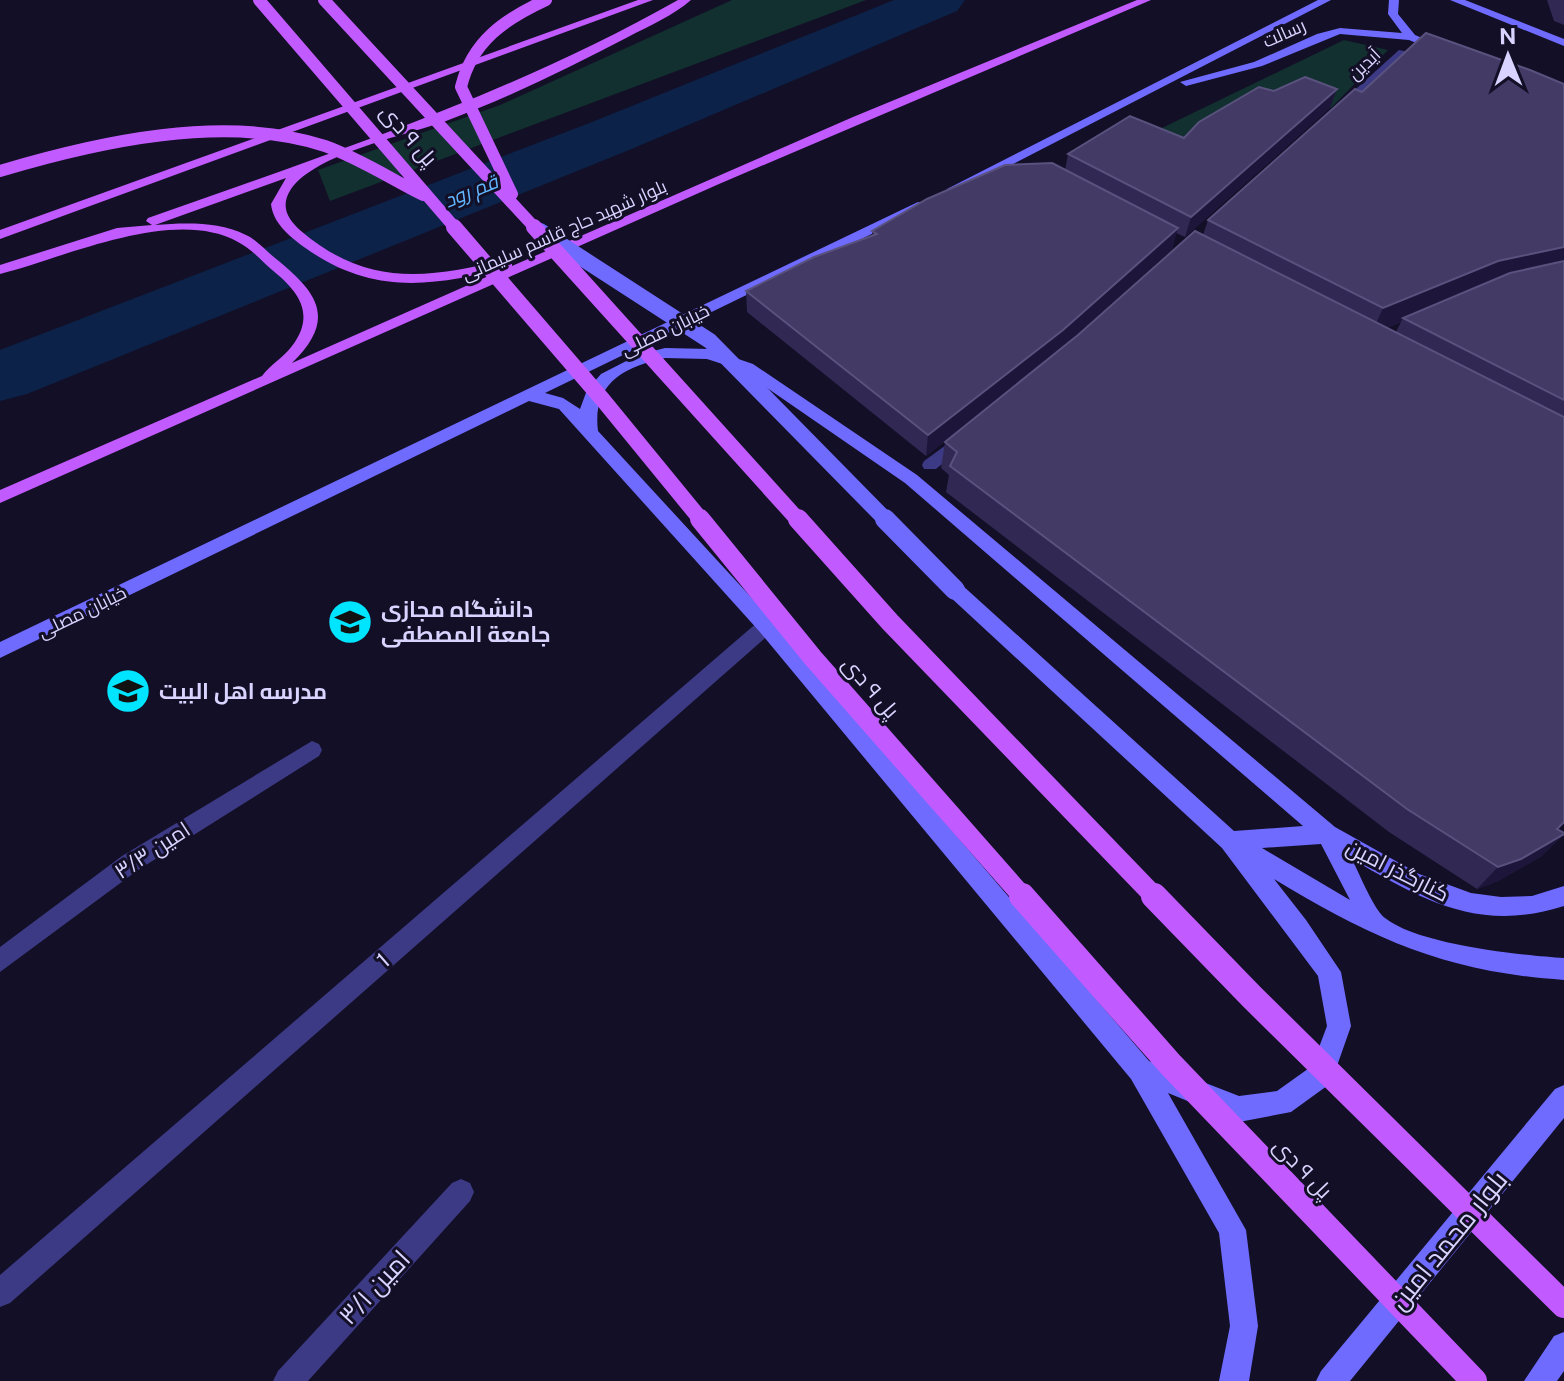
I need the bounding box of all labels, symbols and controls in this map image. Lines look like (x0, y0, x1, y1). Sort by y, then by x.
street label: رسالت (1259, 14, 1309, 53)
north arrow (1468, 16, 1548, 96)
text: N (1499, 23, 1516, 49)
street label: آیدین (1343, 44, 1385, 85)
street label: پل ۹ دی (373, 99, 443, 173)
water label: قم رود (441, 169, 504, 214)
street label: بلوار شهید حاج قاسم سلیمانی (458, 175, 671, 287)
street label: خیابان مصلی (618, 300, 713, 361)
street label: خیابان مصلی (35, 582, 130, 643)
place label: دانشگاه مجازی جامعة المصطفی (381, 596, 550, 648)
school or university icon: دانشگاه مجازی جامعة المصطفی (326, 598, 374, 646)
street label: پل ۹ دی (835, 651, 905, 725)
school or university icon: مدرسه اهل البیت (104, 667, 152, 715)
place label: مدرسه اهل البیت (159, 678, 327, 705)
street label: امین ۳/۳ (109, 816, 195, 885)
street label: کنارگذر امین (1342, 833, 1454, 908)
street label: 1 (371, 947, 395, 973)
street label: پل ۹ دی (1267, 1132, 1338, 1205)
street label: بلوار محمد امین (1383, 1164, 1514, 1316)
street label: امین ۳/۱ (332, 1243, 417, 1331)

